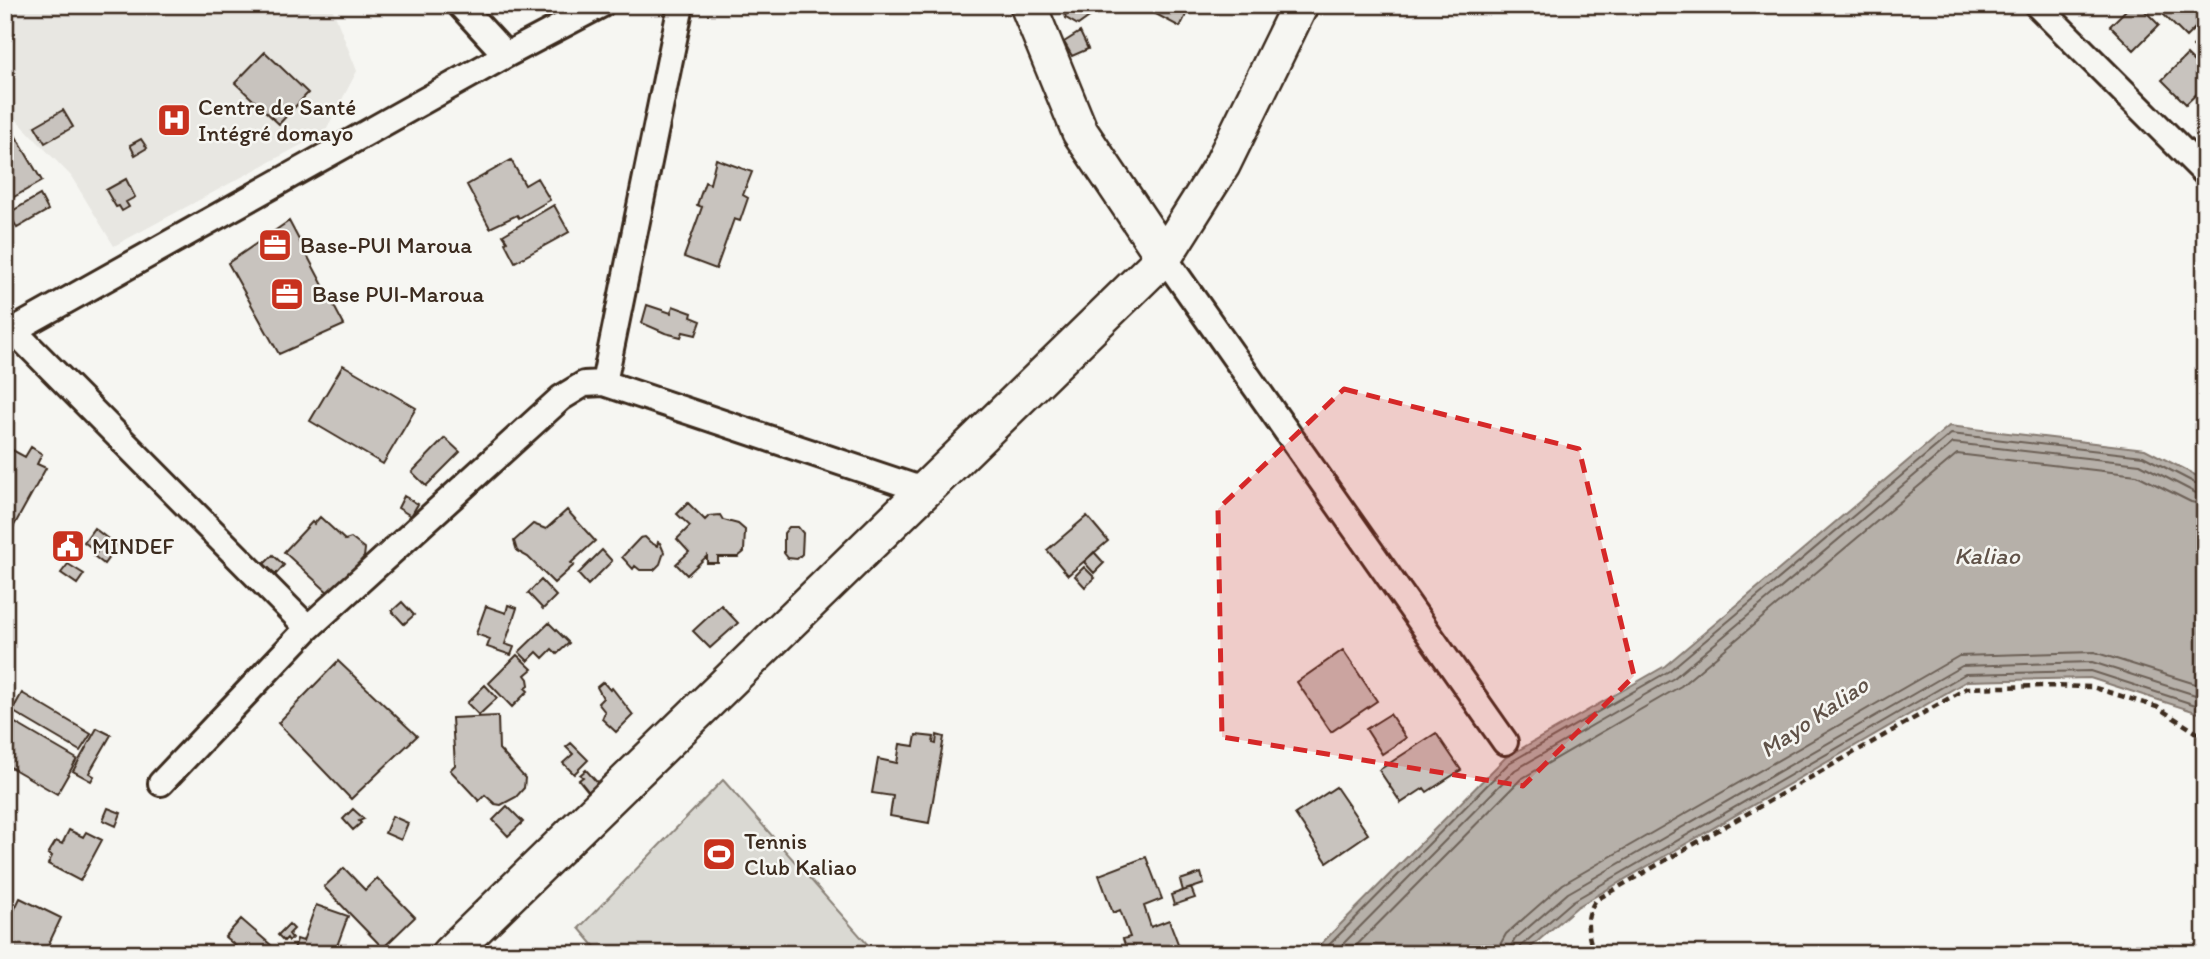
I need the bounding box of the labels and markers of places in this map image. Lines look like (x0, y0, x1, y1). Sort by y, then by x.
place label: Centre de Santé Intégré domayo (198, 93, 356, 147)
hospital icon: Centre de Santé Intégré domayo (155, 101, 193, 139)
office icon: Base-PUI Maroua (256, 226, 294, 264)
place label: Base-PUI Maroua (300, 231, 472, 259)
office icon: Base PUI-Maroua (268, 275, 306, 313)
place label: Base PUI-Maroua (312, 280, 484, 308)
public building icon: MINDEF (49, 527, 87, 565)
place label: MINDEF (92, 532, 174, 560)
place label: Tennis Club Kaliao (744, 827, 857, 881)
sports icon: Tennis Club Kaliao (700, 835, 738, 873)

